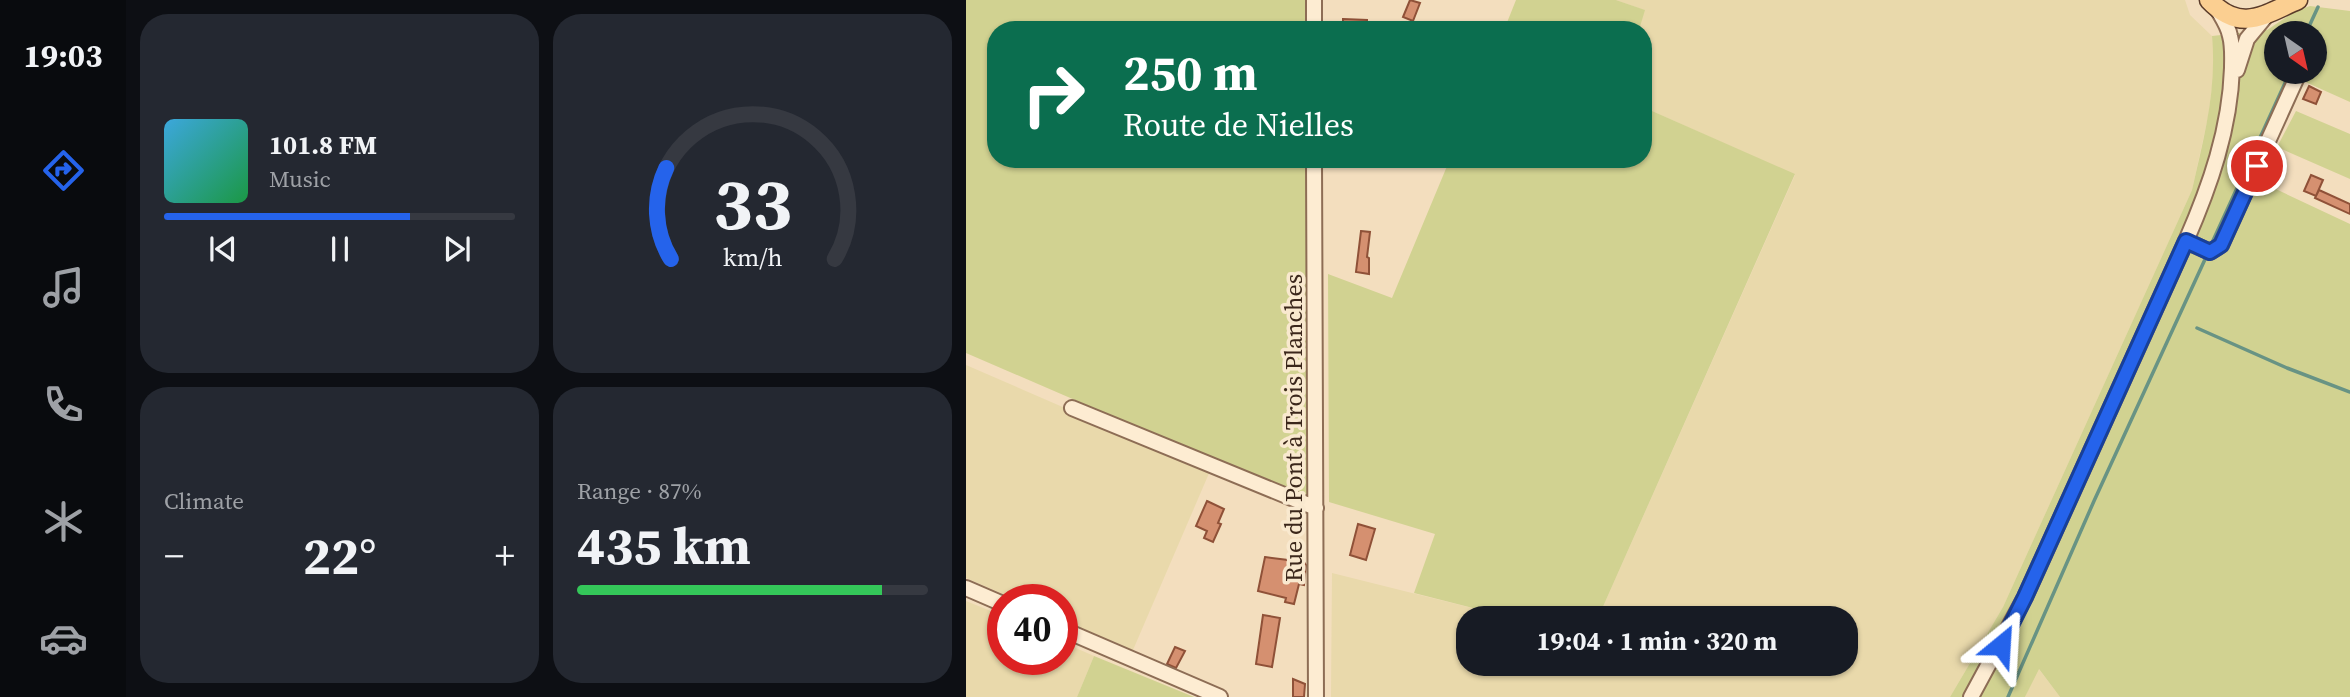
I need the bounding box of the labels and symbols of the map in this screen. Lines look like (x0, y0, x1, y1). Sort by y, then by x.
north arrow (2264, 21, 2328, 84)
pin (2227, 136, 2287, 196)
street label: Rue du Pont à Trois Planches (1277, 274, 1310, 582)
speed limit sign: 40 (987, 584, 1078, 675)
position arrow (1964, 608, 2038, 682)

